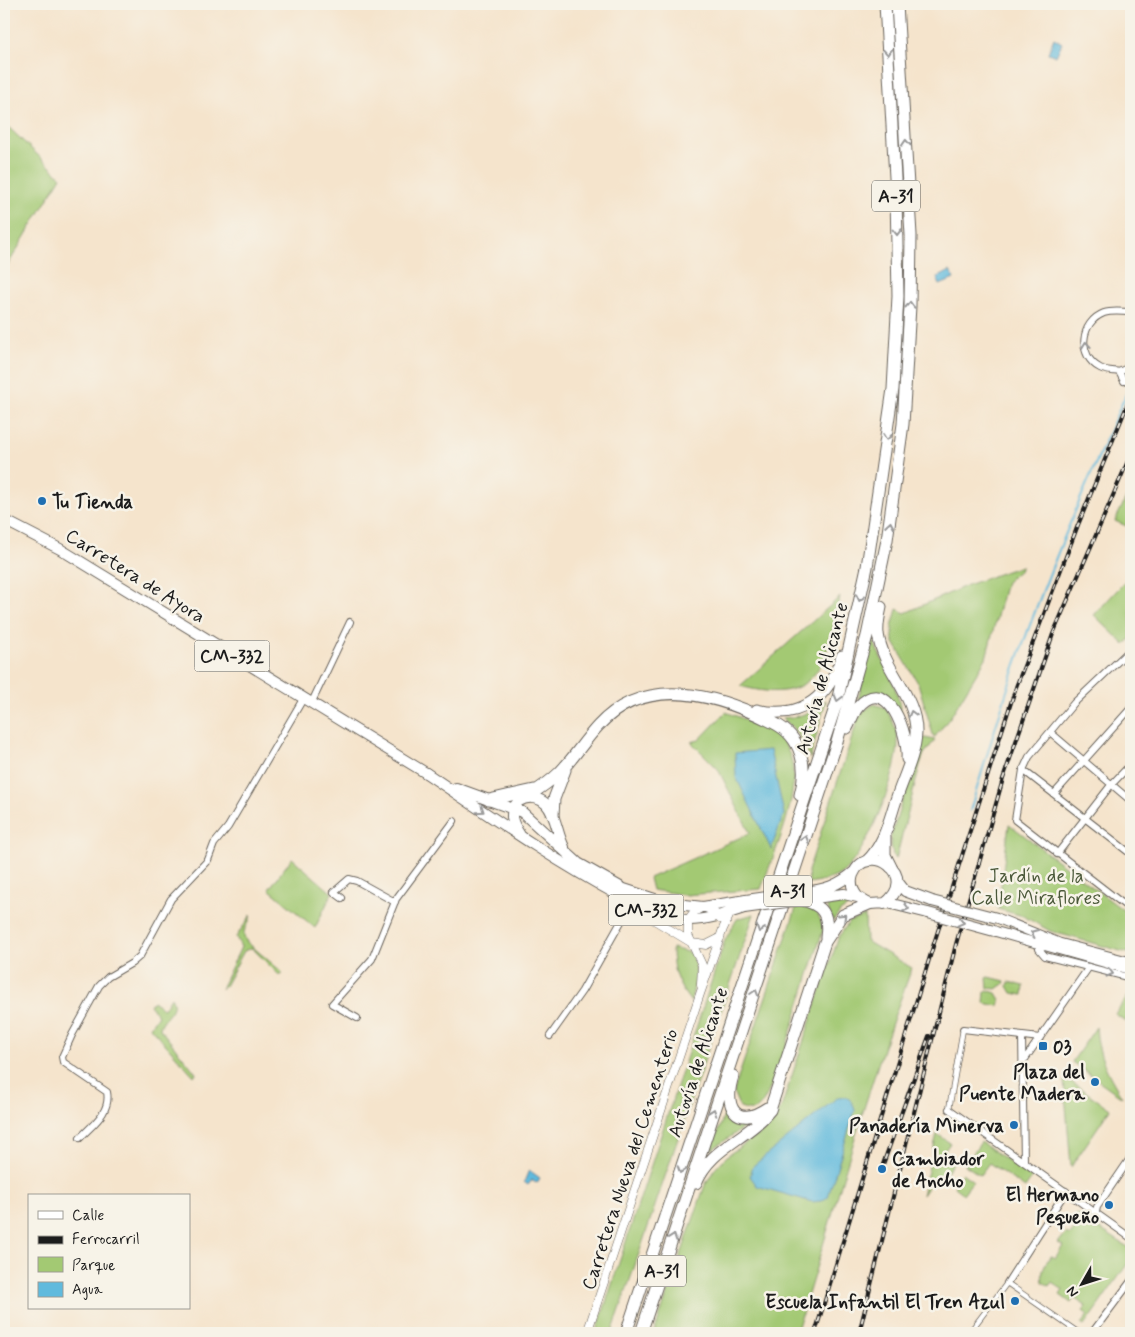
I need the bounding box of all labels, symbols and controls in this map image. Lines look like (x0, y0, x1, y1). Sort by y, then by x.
one-way arrow (882, 49, 893, 57)
one-way arrow (900, 139, 911, 147)
road number: A-31 (872, 180, 920, 212)
one-way arrow (892, 228, 903, 236)
one-way arrow (905, 301, 915, 308)
one-way arrow (1081, 341, 1092, 349)
one-way arrow (882, 434, 893, 442)
place label: Tu Tienda (52, 490, 133, 515)
marker: Tu Tienda (36, 495, 48, 507)
one-way arrow (884, 521, 894, 530)
street label: Carretera de Ayora (60, 523, 210, 630)
one-way arrow (855, 593, 866, 602)
street label: Autovía de Alicante (790, 600, 855, 757)
road number: CM-332 (194, 640, 270, 671)
one-way arrow (833, 693, 843, 702)
one-way arrow (908, 710, 918, 719)
one-way arrow (476, 804, 485, 813)
one-way arrow (800, 835, 810, 844)
park label: Jardín de la Calle Miraflores (971, 864, 1101, 911)
road number: A-31 (764, 876, 812, 906)
road number: CM-332 (608, 894, 684, 926)
one-way arrow (902, 902, 911, 913)
one-way arrow (837, 914, 846, 923)
one-way arrow (957, 916, 966, 927)
one-way arrow (755, 925, 765, 933)
one-way arrow (1030, 929, 1039, 940)
one-way arrow (1105, 967, 1114, 978)
street label: Autovía de Alicante (662, 984, 734, 1141)
one-way arrow (749, 990, 759, 998)
street label: Carretera Nueva del Cementerio (576, 1026, 685, 1293)
place label: 03 (1053, 1035, 1072, 1060)
marker: 03 (1037, 1040, 1049, 1052)
place label: Plaza del Puente Madera (959, 1060, 1086, 1107)
marker: Plaza del Puente Madera (1089, 1076, 1101, 1088)
one-way arrow (708, 1108, 718, 1117)
place label: Panadería Minerva (849, 1114, 1004, 1139)
marker: Panadería Minerva (1008, 1119, 1020, 1131)
place label: Cambiador de Ancho (892, 1147, 985, 1194)
marker: Cambiador de Ancho (876, 1163, 888, 1175)
one-way arrow (677, 1165, 687, 1174)
place label: El Hermano Pequeño (1005, 1183, 1099, 1230)
legend (28, 1194, 190, 1310)
marker: El Hermano Pequeño (1103, 1199, 1115, 1211)
text: Calle (72, 1206, 104, 1226)
text: Ferrocarril (72, 1230, 140, 1250)
one-way arrow (667, 1234, 677, 1242)
text: Parque (72, 1256, 115, 1276)
road number: A-31 (638, 1256, 686, 1286)
north arrow (1058, 1260, 1108, 1310)
text: Agua (72, 1280, 104, 1300)
text: N (1063, 1282, 1083, 1301)
place label: Escuela Infantil El Tren Azul (765, 1290, 1005, 1315)
marker: Escuela Infantil El Tren Azul (1009, 1295, 1021, 1307)

